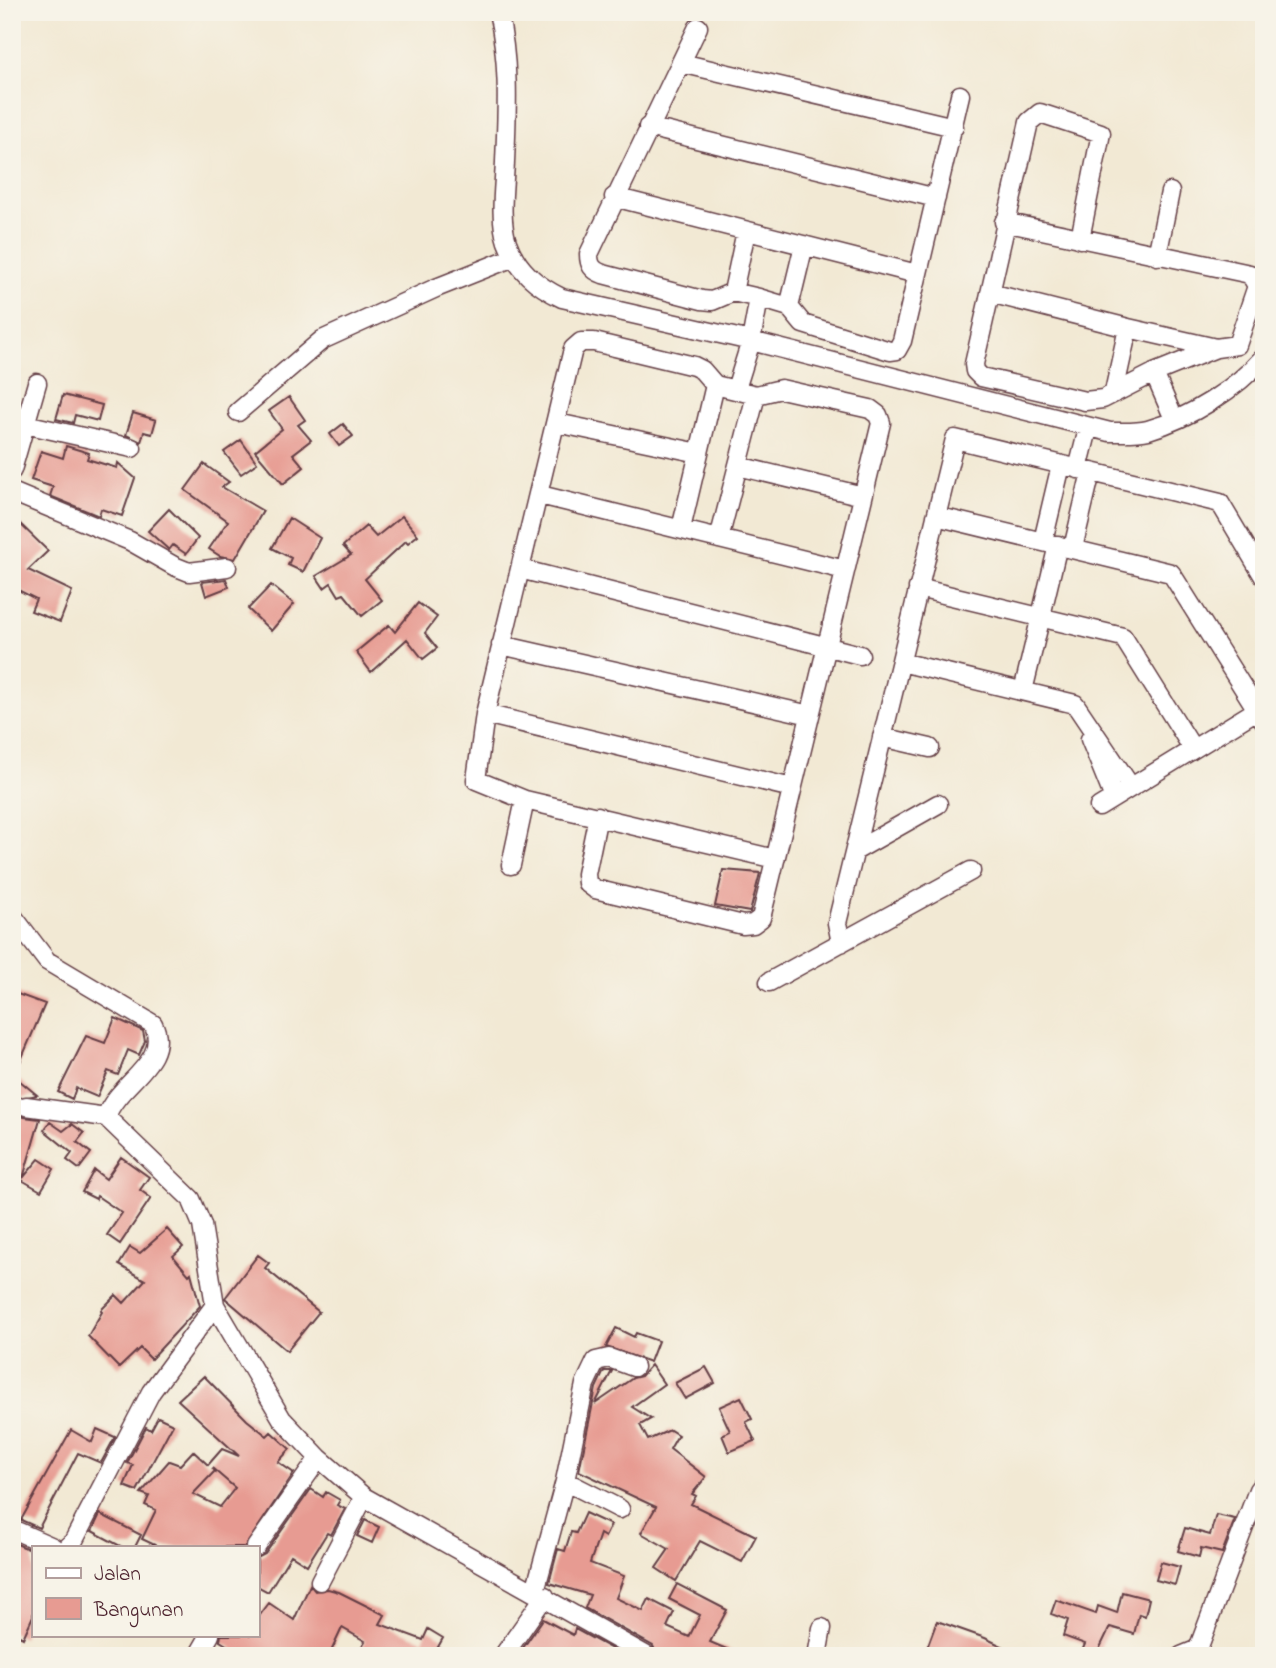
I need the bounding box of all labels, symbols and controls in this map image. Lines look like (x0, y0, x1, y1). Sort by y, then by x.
legend (32, 1546, 259, 1636)
text: Jalan (94, 1560, 141, 1590)
text: Bangunan (93, 1596, 183, 1628)

